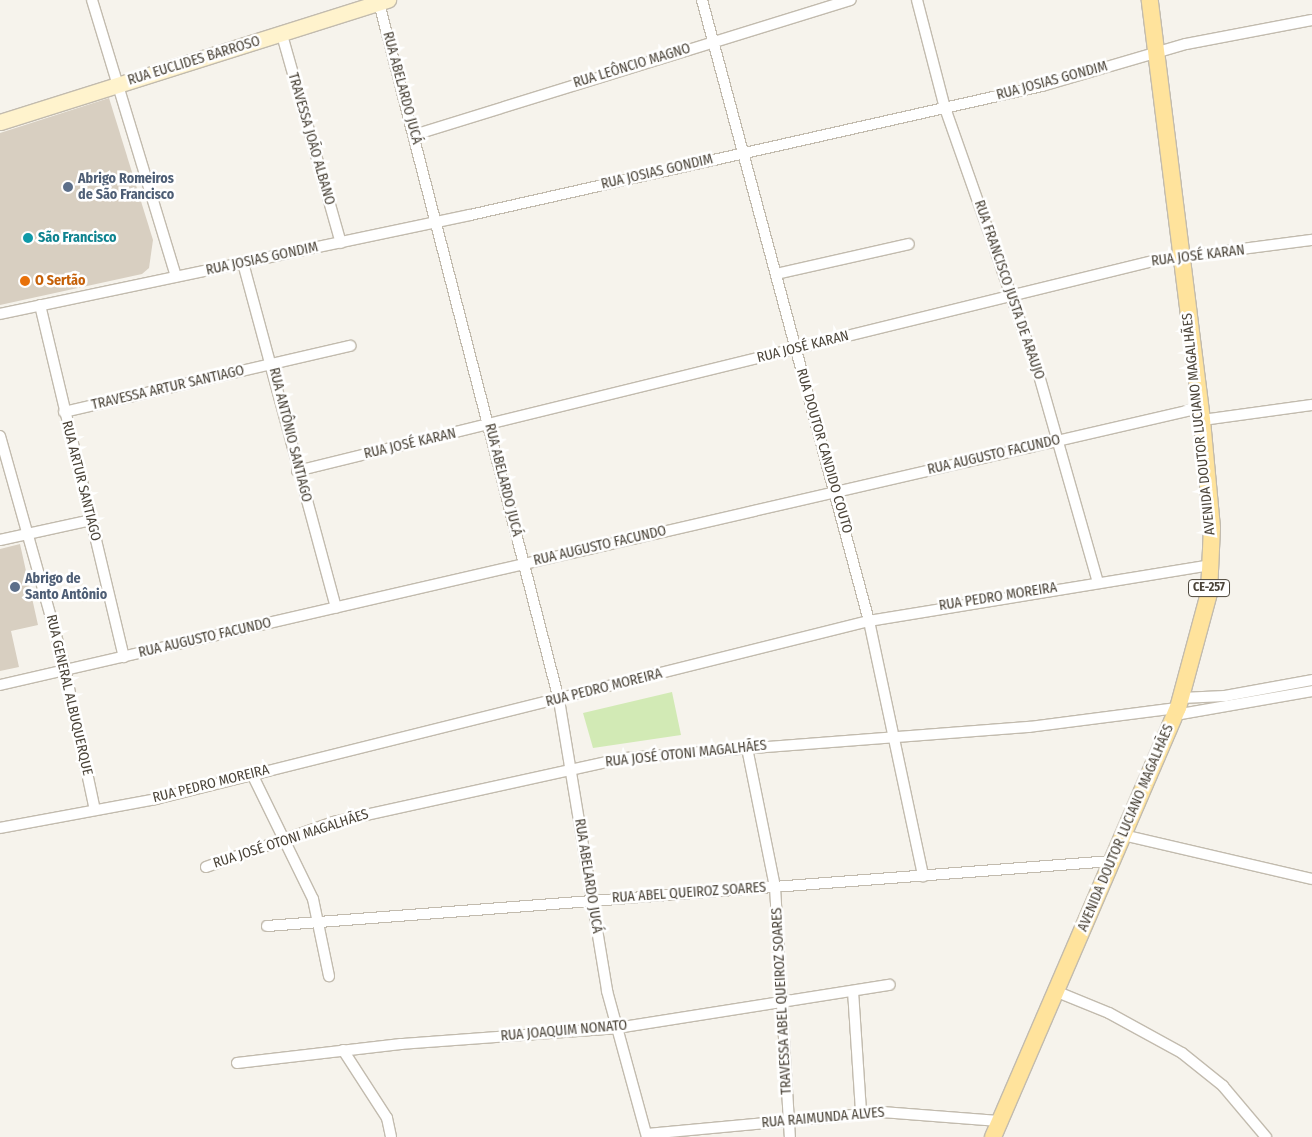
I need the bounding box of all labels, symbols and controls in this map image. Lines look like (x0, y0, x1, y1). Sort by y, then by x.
street label: RUA ABELARDO JUCÁ (379, 30, 425, 146)
street label: RUA EUCLIDES BARROSO (126, 33, 262, 89)
street label: RUA LEÔNCIO MAGNO (571, 40, 693, 92)
street label: RUA JOSIAS GONDIM (995, 58, 1109, 104)
street label: TRAVESSA JOÃO ALBANO (284, 71, 338, 207)
street label: RUA JOSIAS GONDIM (599, 151, 715, 193)
place label: Abrigo Romeiros de São Francisco (78, 171, 174, 203)
marker: Abrigo Romeiros de São Francisco (62, 181, 74, 193)
street label: RUA FRANCISCO JUSTA DE ARAUJO (970, 198, 1048, 382)
place label: São Francisco (38, 230, 116, 246)
marker: São Francisco (22, 232, 34, 244)
street label: RUA JOSIAS GONDIM (204, 239, 320, 279)
street label: RUA JOSÉ KARAN (1150, 242, 1246, 270)
place label: O Sertão (35, 273, 85, 289)
marker: O Sertão (19, 275, 31, 287)
street label: AVENIDA DOUTOR LUCIANO MAGALHÃES (1179, 312, 1219, 536)
street label: RUA JOSÉ KARAN (755, 327, 851, 367)
street label: TRAVESSA ARTUR SANTIAGO (90, 362, 246, 414)
street label: RUA ANTÔNIO SANTIAGO (265, 366, 315, 504)
street label: RUA DOUTOR CANDIDO COUTO (792, 367, 856, 535)
street label: RUA ARTUR SANTIAGO (58, 419, 104, 543)
street label: RUA ABELARDO JUCÁ (481, 422, 525, 538)
street label: RUA JOSÉ KARAN (362, 425, 458, 463)
street label: RUA AUGUSTO FACUNDO (926, 432, 1062, 478)
street label: RUA AUGUSTO FACUNDO (532, 523, 668, 569)
place label: Abrigo de Santo Antônio (25, 571, 107, 604)
road number: CE-257 (1188, 578, 1230, 598)
street label: RUA PEDRO MOREIRA (938, 579, 1058, 615)
marker: Abrigo de Santo Antônio (9, 581, 21, 593)
street label: RUA GENERAL ALBUQUERQUE (42, 613, 96, 777)
street label: RUA AUGUSTO FACUNDO (137, 615, 273, 661)
street label: RUA PEDRO MOREIRA (544, 665, 664, 711)
street label: AVENIDA DOUTOR LUCIANO MAGALHÃES (1075, 722, 1177, 934)
street label: RUA JOSÉ OTONI MAGALHÃES (604, 737, 768, 771)
street label: RUA PEDRO MOREIRA (151, 761, 271, 807)
street label: RUA JOSÉ OTONI MAGALHÃES (211, 806, 371, 872)
street label: RUA ABELARDO JUCÁ (571, 817, 605, 935)
street label: RUA ABEL QUEIROZ SOARES (611, 879, 767, 907)
street label: TRAVESSA ABEL QUEIROZ SOARES (769, 907, 795, 1095)
street label: RUA JOAQUIM NONATO (500, 1017, 628, 1045)
street label: RUA RAIMUNDA ALVES (761, 1104, 885, 1132)

